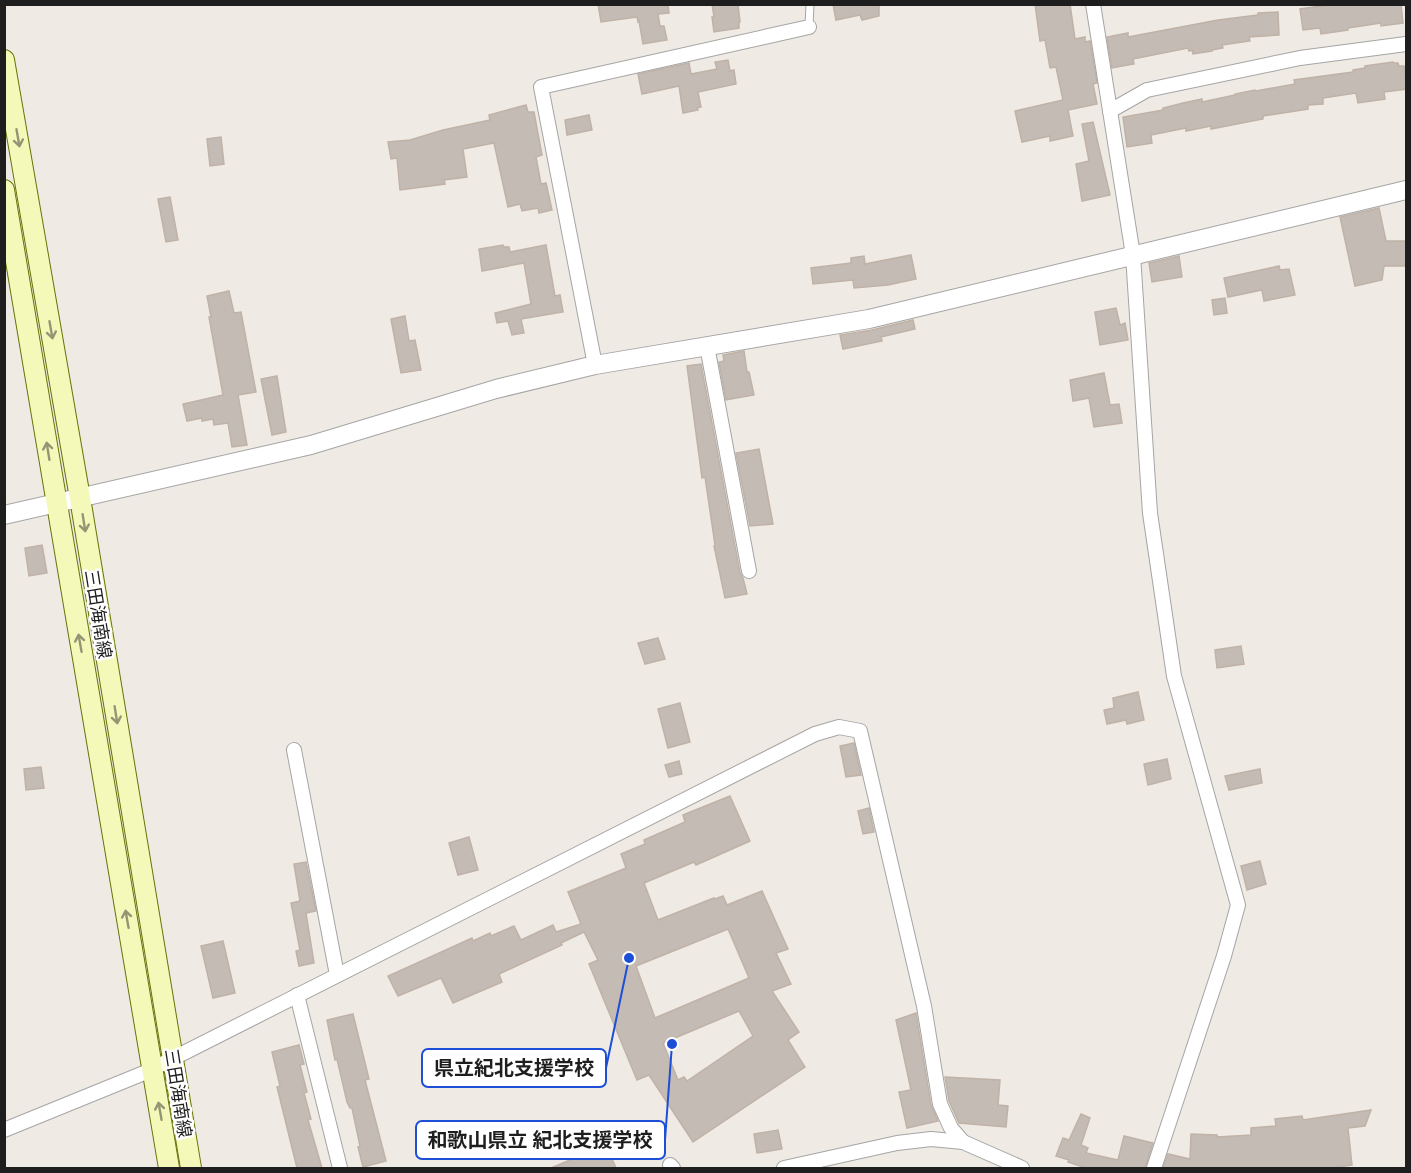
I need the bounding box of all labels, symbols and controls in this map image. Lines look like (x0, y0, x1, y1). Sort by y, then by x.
one-way arrow (13, 128, 24, 148)
one-way arrow (46, 320, 57, 340)
one-way arrow (42, 442, 53, 462)
one-way arrow (79, 512, 90, 532)
street label: 三田海南線 (80, 568, 118, 660)
one-way arrow (75, 634, 86, 654)
one-way arrow (111, 705, 122, 724)
one-way arrow (121, 909, 132, 929)
street label: 三田海南線 (160, 1047, 198, 1139)
callout: 県立紀北支援学校 (422, 1049, 606, 1087)
text: 県立紀北支援学校 (434, 1054, 594, 1081)
one-way arrow (154, 1101, 165, 1121)
callout: 和歌山県立 紀北支援学校 (416, 1121, 665, 1159)
text: 和歌山県立 紀北支援学校 (427, 1126, 653, 1153)

